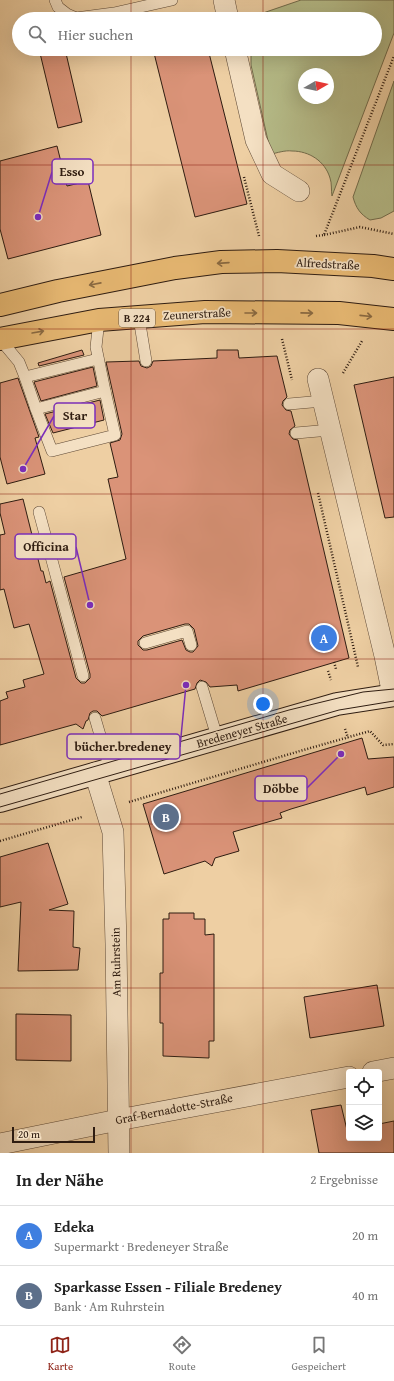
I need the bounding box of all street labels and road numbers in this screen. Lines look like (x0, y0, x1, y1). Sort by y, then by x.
street label: Alfredstraße (296, 253, 361, 274)
street label: Zeunerstraße (163, 303, 232, 324)
road number: B 224 (119, 309, 155, 327)
street label: Bredeneyer Straße (194, 709, 290, 752)
street label: Am Ruhrstein (106, 927, 125, 997)
street label: Graf-Bernadotte-Straße (114, 1089, 234, 1128)

